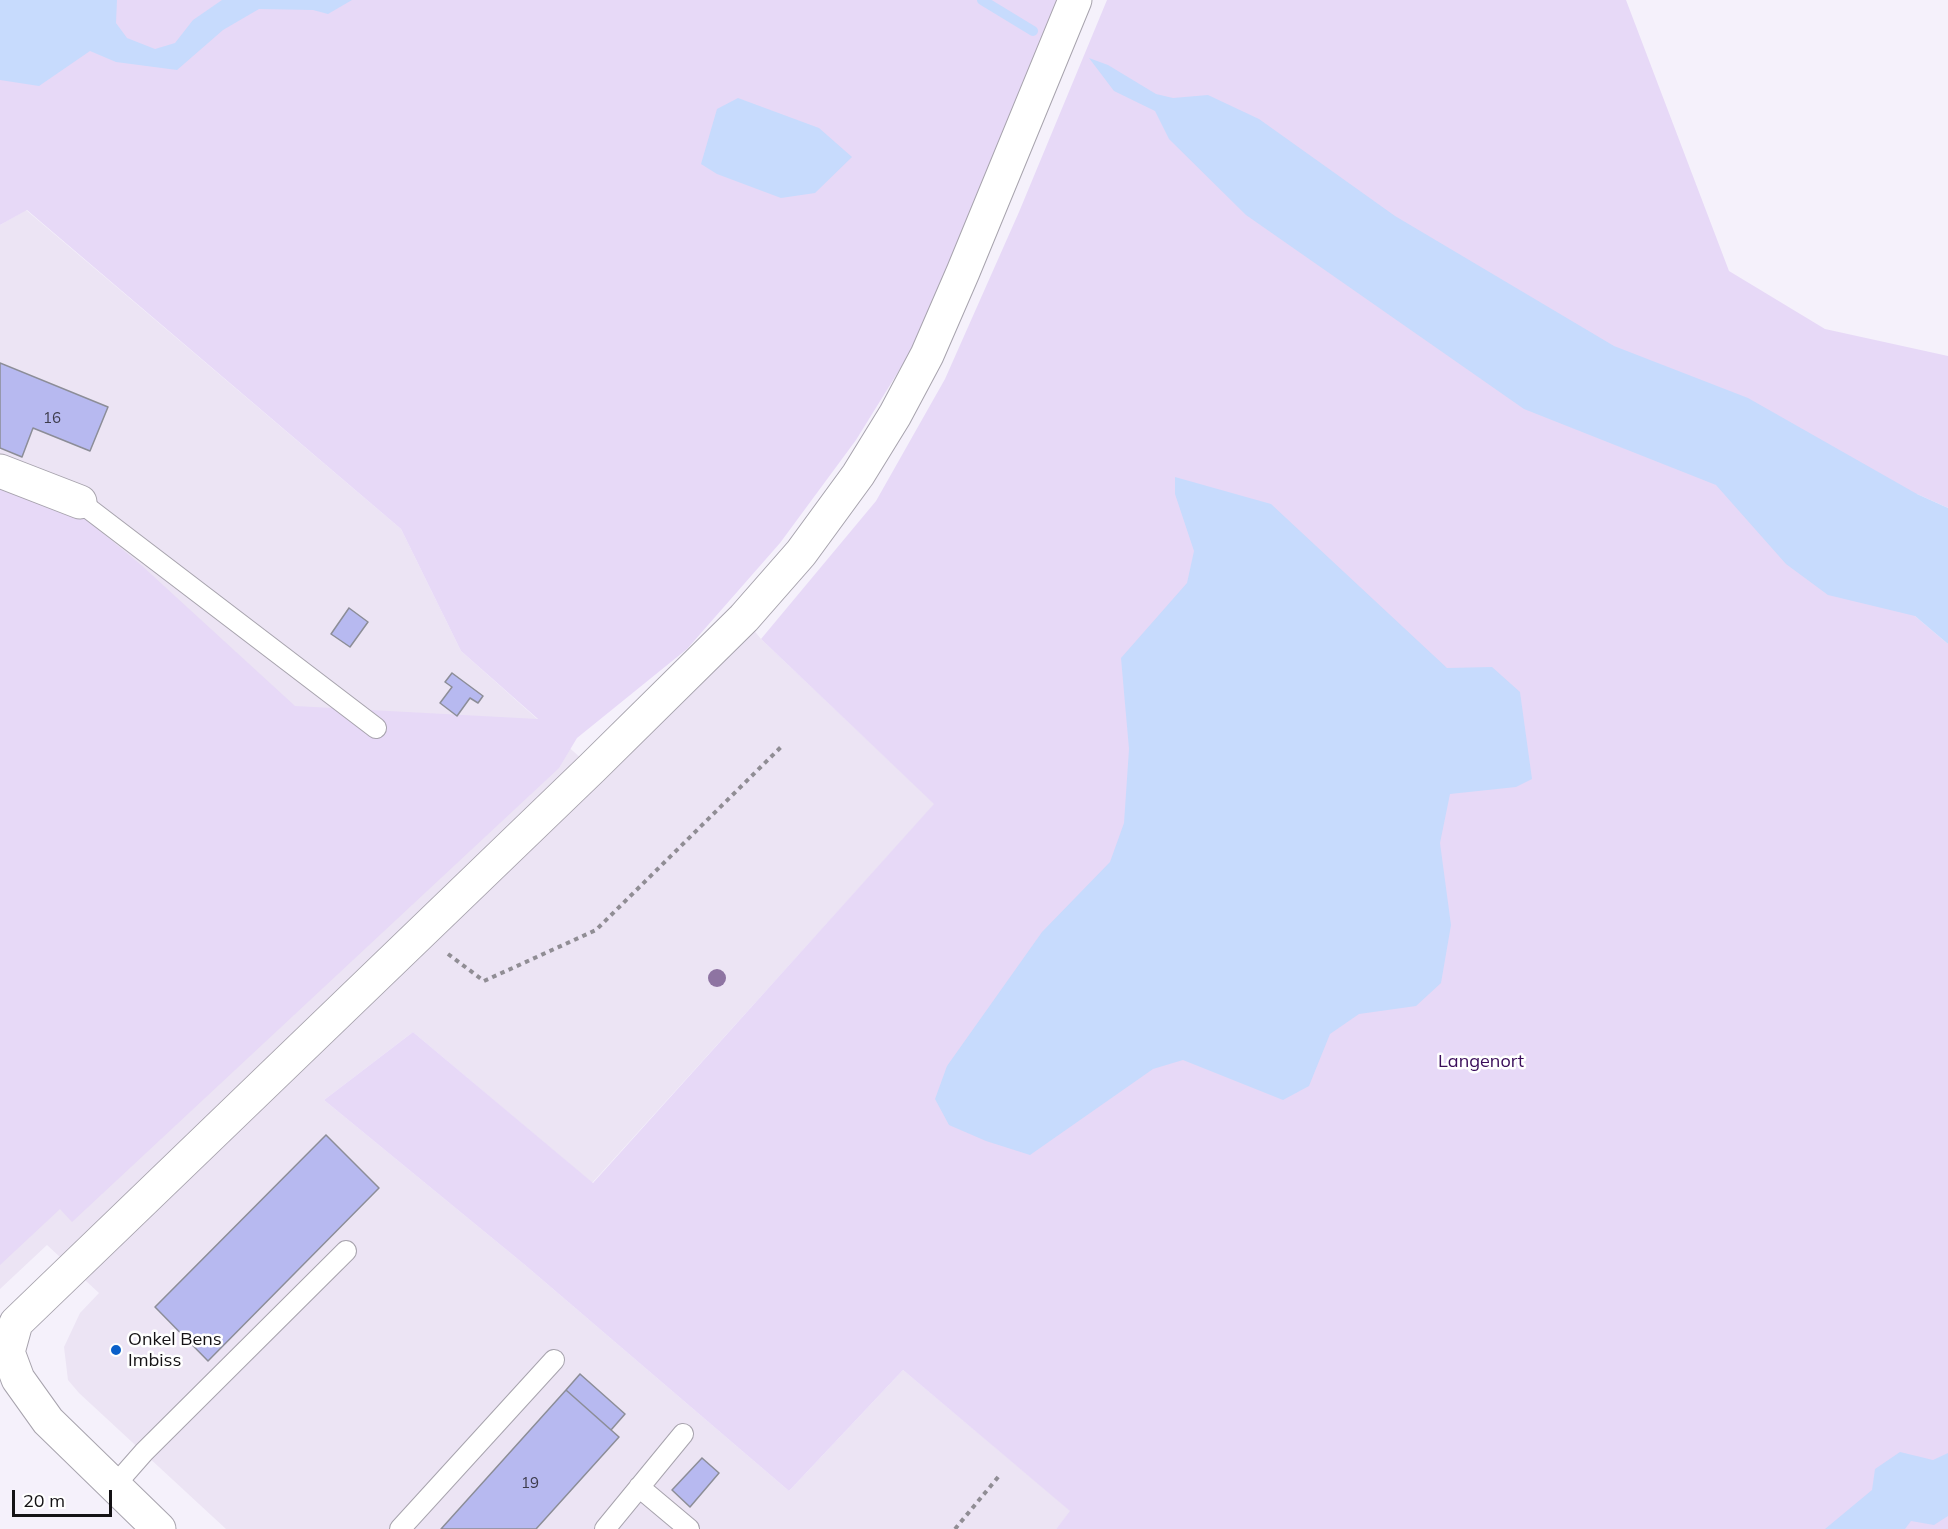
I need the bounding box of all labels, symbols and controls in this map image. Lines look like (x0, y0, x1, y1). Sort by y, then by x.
house number: 16 (43, 409, 61, 427)
park label: Langenort (1438, 1051, 1524, 1073)
place label: Onkel Bens Imbiss (128, 1329, 222, 1372)
marker: Onkel Bens Imbiss (109, 1343, 123, 1357)
house number: 19 (521, 1474, 539, 1492)
scale bar (15, 1478, 116, 1516)
text: 20 m (23, 1489, 65, 1512)

